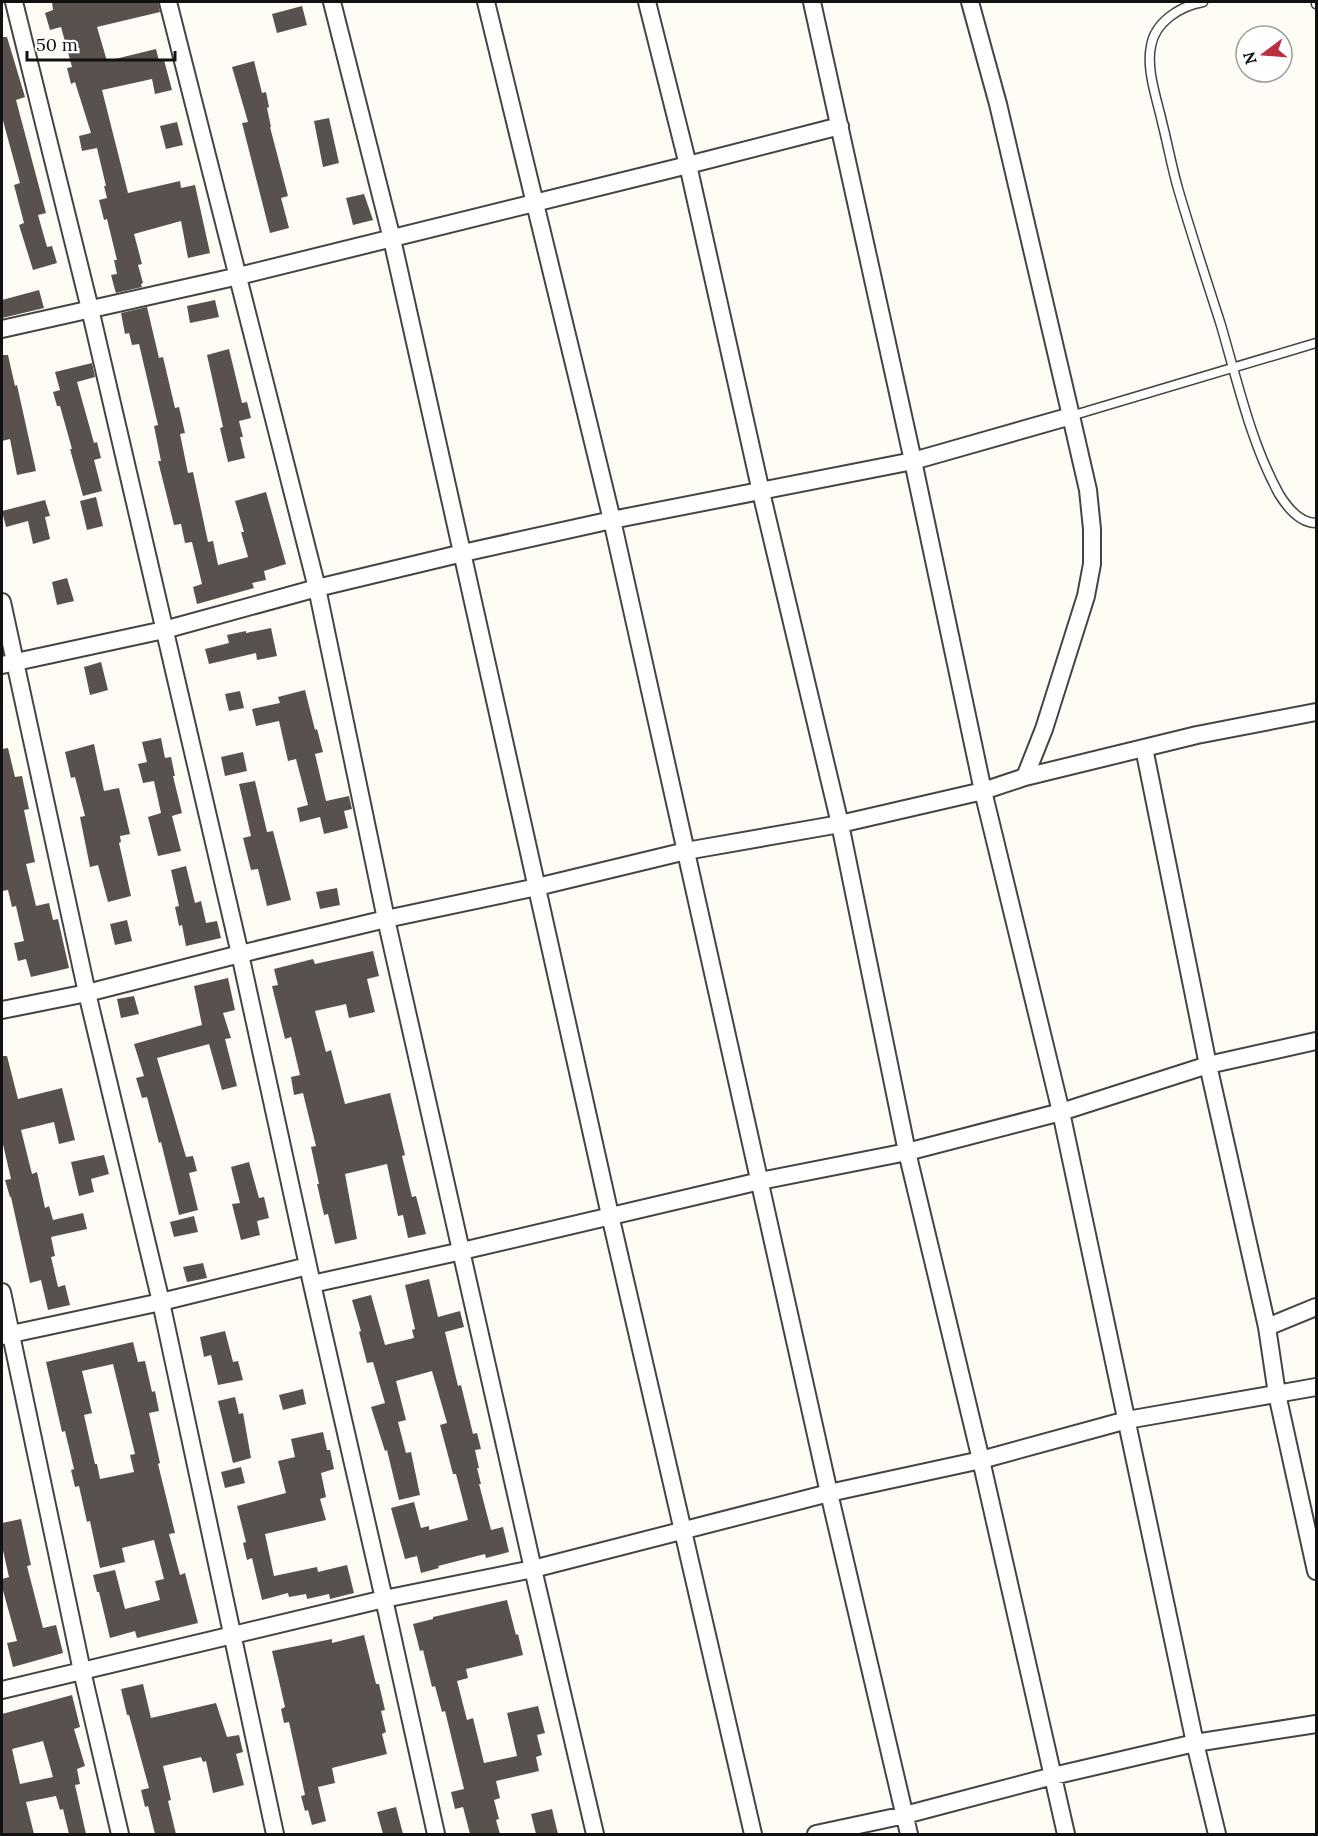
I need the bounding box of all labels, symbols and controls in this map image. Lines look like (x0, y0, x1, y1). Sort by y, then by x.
scale bar (27, 24, 176, 62)
north arrow (1234, 24, 1294, 84)
text: 50 m (36, 33, 78, 56)
text: N (1238, 49, 1261, 67)

